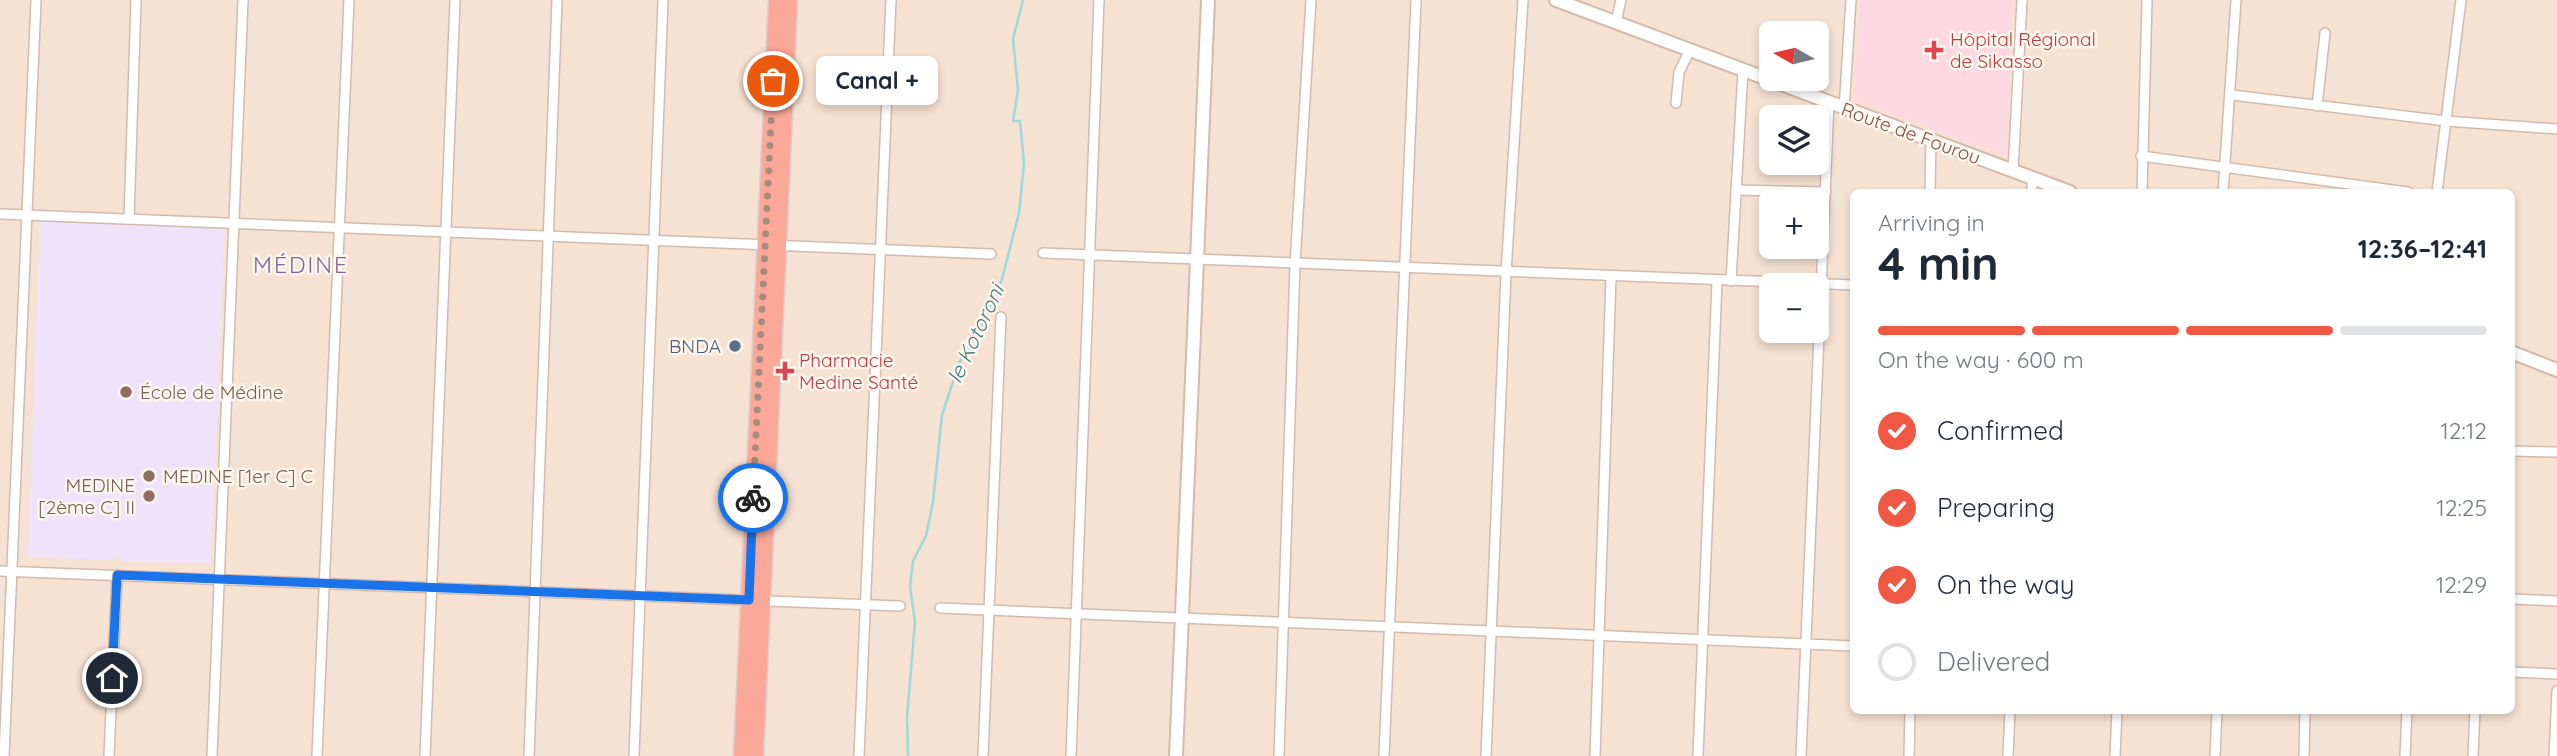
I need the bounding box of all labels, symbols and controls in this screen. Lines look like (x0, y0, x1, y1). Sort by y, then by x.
north arrow (1759, 21, 1829, 91)
map controls (1759, 21, 1829, 343)
place label: Hôpital Régional de Sikasso (1950, 27, 2096, 73)
marker: Hôpital Régional de Sikasso (1924, 40, 1944, 60)
pin (743, 51, 803, 111)
callout: Canal + (815, 56, 938, 106)
icon: bag (754, 62, 792, 100)
text: Canal + (836, 66, 918, 95)
street label: Route de Fourou (1838, 97, 1984, 169)
button: layers (1759, 105, 1829, 175)
button: + (1759, 189, 1829, 259)
text: Arriving in (1878, 208, 1985, 237)
text: 12:36–12:41 (2358, 232, 2487, 265)
text: 4 min (1878, 234, 1999, 292)
district label: MÉDINE (253, 250, 349, 279)
button: − (1759, 273, 1829, 343)
water label: le Kotoroni (941, 278, 1010, 387)
place label: BNDA (669, 334, 721, 358)
marker: BNDA (727, 338, 743, 354)
text: On the way · 600 m (1878, 345, 2084, 374)
place label: Pharmacie Medine Santé (799, 348, 918, 394)
marker: Pharmacie Medine Santé (777, 363, 793, 379)
place label: École de Médine (140, 380, 283, 404)
marker: École de Médine (118, 384, 134, 400)
icon: check (1878, 412, 1916, 450)
text: Confirmed (1937, 414, 2064, 447)
text: 12:12 (2440, 416, 2487, 445)
courier (718, 463, 788, 533)
place label: MEDINE [1er C] C (163, 464, 313, 488)
marker: MEDINE [1er C] C (141, 468, 157, 484)
place label: MEDINE [2ème C] II (38, 473, 135, 519)
icon: bike (734, 479, 772, 517)
marker: MEDINE [2ème C] II (141, 488, 157, 504)
icon: check (1878, 489, 1916, 527)
text: Preparing (1937, 491, 2055, 524)
text: 12:25 (2436, 493, 2487, 522)
icon: check (1878, 566, 1916, 604)
text: On the way (1937, 568, 2075, 601)
text: 12:29 (2436, 570, 2487, 599)
text: Delivered (1937, 645, 2050, 678)
pin (82, 648, 142, 708)
icon: home (93, 659, 131, 697)

